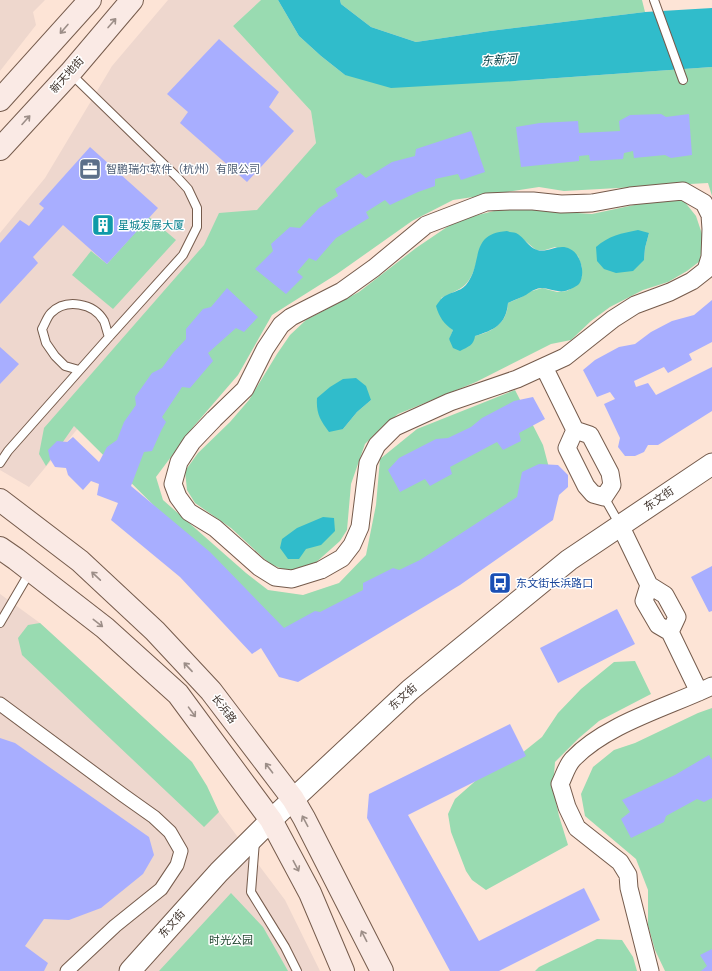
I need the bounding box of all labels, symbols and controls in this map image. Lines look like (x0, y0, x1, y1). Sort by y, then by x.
one-way arrow (108, 18, 117, 28)
one-way arrow (59, 24, 69, 34)
water label: 东新河 (481, 52, 519, 68)
street label: 新天地街 (47, 54, 87, 96)
one-way arrow (21, 116, 30, 126)
office icon: 智鹏瑞尔软件（杭州）有限公司 (77, 156, 103, 182)
place label: 智鹏瑞尔软件（杭州）有限公司 (106, 163, 260, 176)
building icon: 星城发展大厦 (90, 212, 116, 238)
place label: 星城发展大厦 (118, 219, 184, 232)
street label: 东文街 (642, 484, 676, 514)
bus stop icon: 东文街长浜路口 (487, 570, 513, 596)
one-way arrow (90, 571, 101, 580)
place label: 东文街长浜路口 (516, 577, 593, 590)
one-way arrow (93, 618, 104, 627)
one-way arrow (183, 662, 193, 672)
street label: 东文街 (386, 681, 420, 713)
street label: 长浜路 (209, 692, 239, 726)
one-way arrow (187, 707, 196, 718)
one-way arrow (265, 763, 273, 774)
one-way arrow (300, 815, 308, 827)
one-way arrow (292, 860, 300, 872)
street label: 东文街 (156, 907, 188, 941)
one-way arrow (360, 931, 368, 943)
park label: 时光公园 (209, 934, 253, 947)

